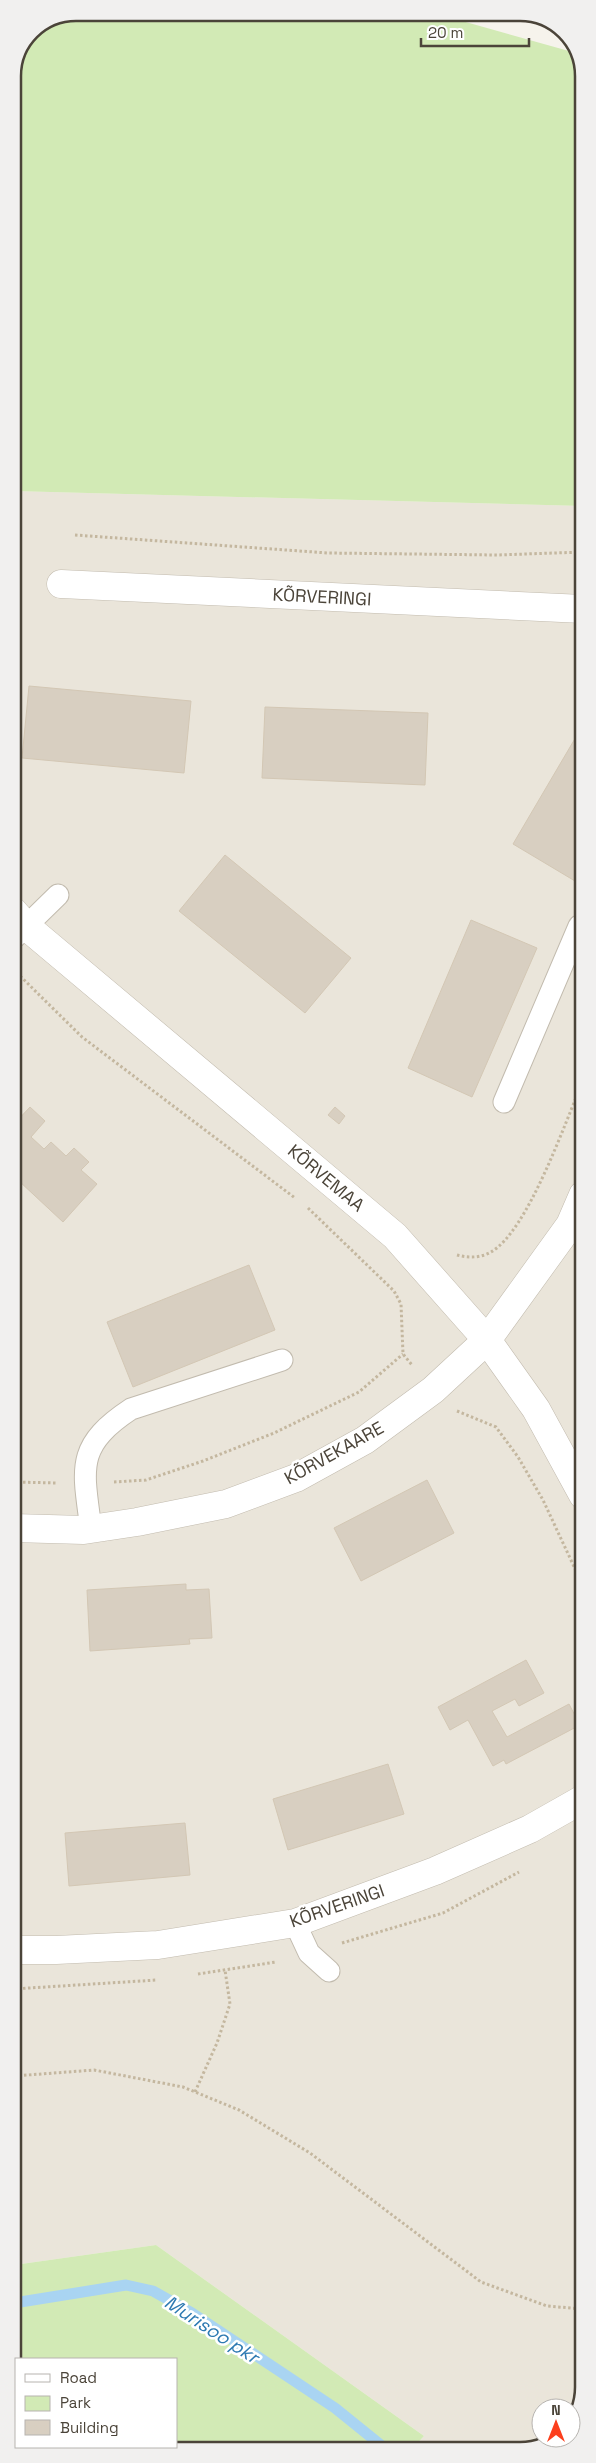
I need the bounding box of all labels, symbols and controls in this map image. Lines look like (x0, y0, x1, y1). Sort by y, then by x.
scale bar (421, 15, 528, 47)
text: 20 m (428, 23, 463, 42)
street label: KÕRVERINGI (272, 582, 372, 611)
street label: KÕRVEMAA (283, 1139, 369, 1216)
street label: KÕRVEKAARE (280, 1416, 387, 1489)
street label: KÕRVERINGI (286, 1879, 387, 1932)
water label: Murisoo pkr (160, 2290, 265, 2370)
legend (15, 2358, 178, 2448)
text: Road (60, 2368, 97, 2387)
text: Park (60, 2393, 91, 2412)
north arrow (531, 2398, 581, 2448)
text: N (551, 2401, 561, 2419)
text: Building (60, 2418, 119, 2437)

